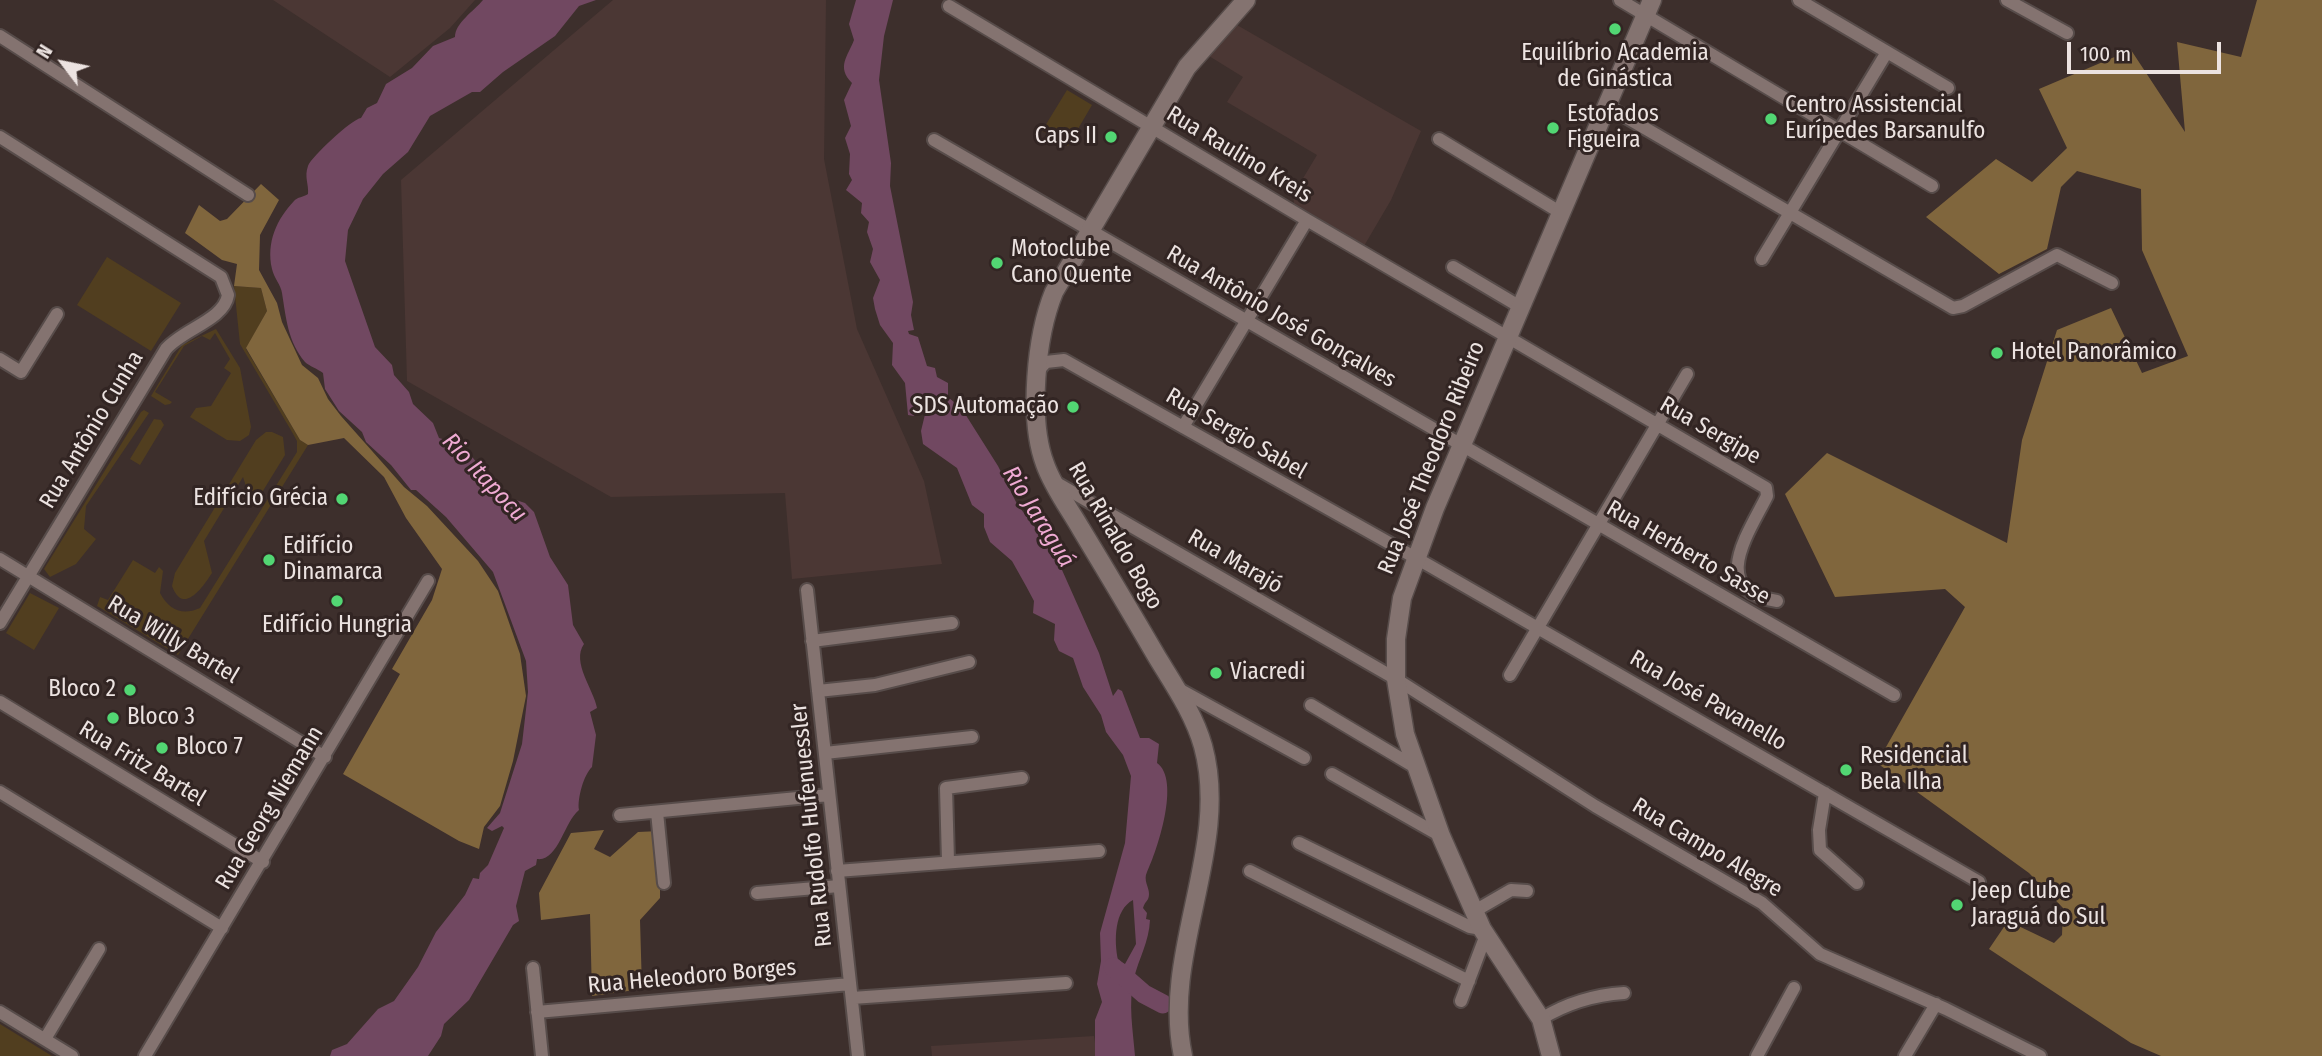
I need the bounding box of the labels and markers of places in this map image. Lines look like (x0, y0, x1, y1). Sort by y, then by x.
marker: Equilíbrio Academia de Ginástica (1607, 21, 1623, 37)
place label: Equilíbrio Academia de Ginástica (1521, 40, 1709, 94)
place label: Centro Assistencial Eurípedes Barsanulfo (1785, 92, 1985, 146)
place label: Estofados Figueira (1567, 101, 1659, 155)
marker: Centro Assistencial Eurípedes Barsanulfo (1763, 111, 1779, 127)
marker: Estofados Figueira (1545, 120, 1561, 136)
place label: Caps II (1035, 123, 1097, 151)
marker: Caps II (1103, 129, 1119, 145)
place label: Motoclube Cano Quente (1011, 236, 1132, 290)
marker: Motoclube Cano Quente (989, 255, 1005, 271)
place label: Hotel Panorâmico (2011, 339, 2177, 367)
marker: Hotel Panorâmico (1989, 345, 2005, 361)
place label: SDS Automação (912, 393, 1059, 421)
marker: SDS Automação (1065, 399, 1081, 415)
place label: Edifício Grécia (193, 485, 328, 513)
marker: Edifício Grécia (334, 491, 350, 507)
place label: Edifício Dinamarca (283, 533, 383, 587)
marker: Edifício Dinamarca (261, 552, 277, 568)
marker: Edifício Hungria (329, 593, 345, 609)
place label: Edifício Hungria (262, 612, 412, 640)
place label: Viacredi (1230, 659, 1305, 687)
marker: Viacredi (1208, 665, 1224, 681)
place label: Bloco 2 (48, 676, 116, 704)
marker: Bloco 2 (122, 682, 138, 698)
place label: Bloco 3 (127, 704, 195, 732)
marker: Bloco 3 (105, 710, 121, 726)
place label: Bloco 7 (176, 734, 243, 762)
marker: Bloco 7 (154, 740, 170, 756)
place label: Residencial Bela Ilha (1860, 743, 1968, 797)
marker: Residencial Bela Ilha (1838, 762, 1854, 778)
place label: Jeep Clube Jaraguá do Sul (1971, 878, 2106, 932)
marker: Jeep Clube Jaraguá do Sul (1949, 897, 1965, 913)

